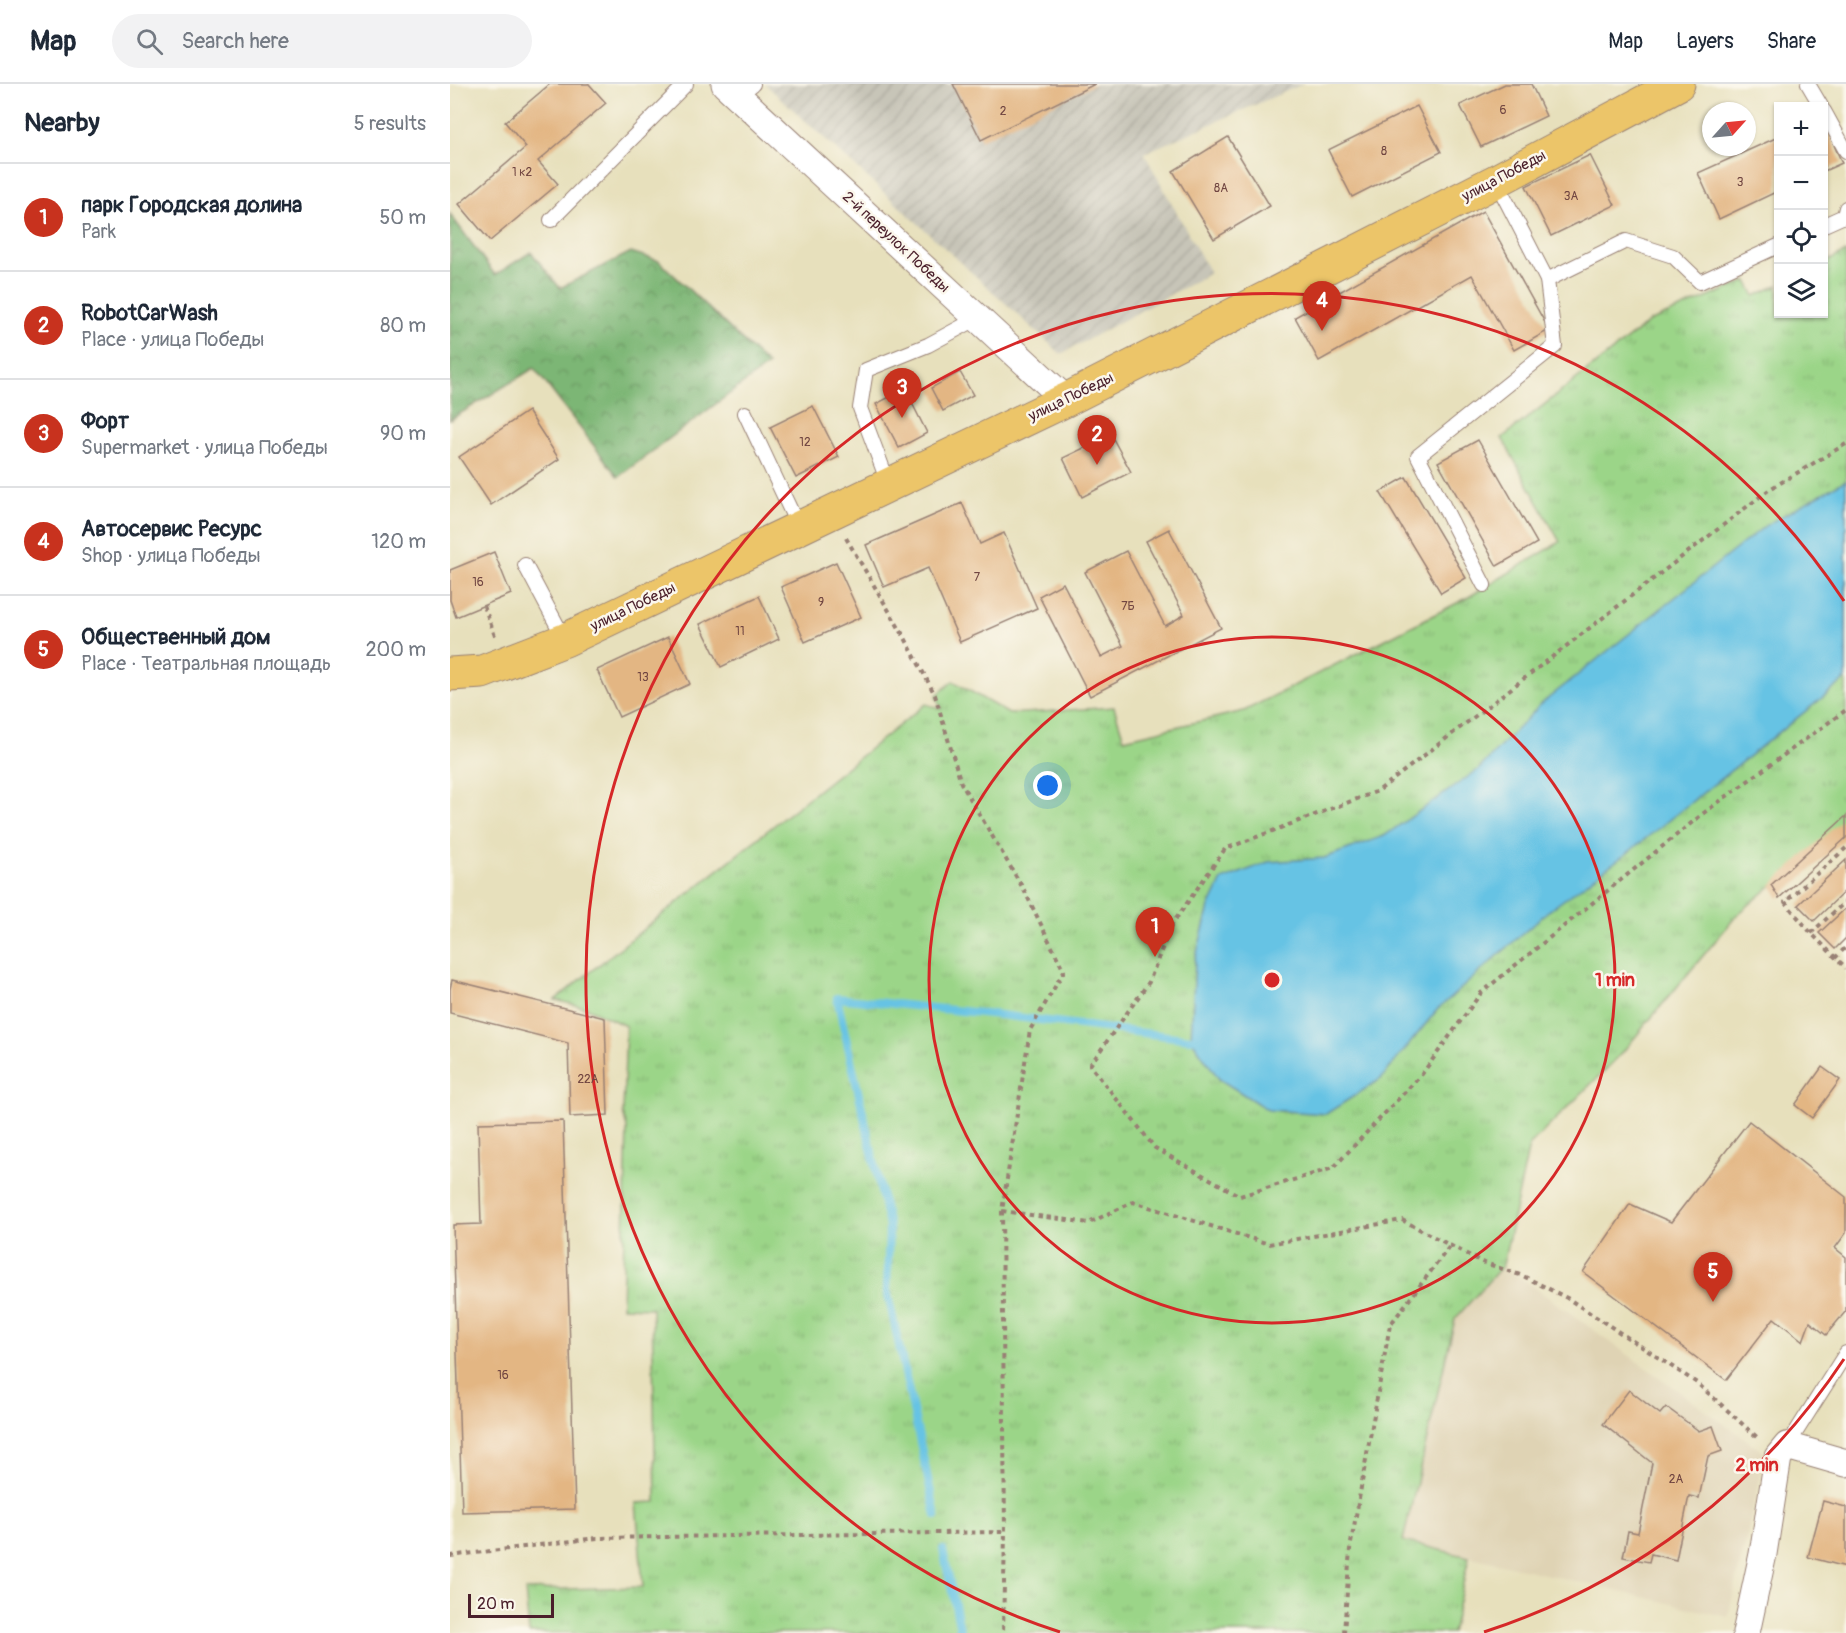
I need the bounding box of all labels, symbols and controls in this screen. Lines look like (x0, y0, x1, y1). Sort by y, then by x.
search box (112, 14, 532, 68)
text: Map (30, 24, 76, 59)
icon: search (133, 25, 166, 58)
text: Search here (181, 27, 289, 55)
text: Map (1608, 28, 1643, 55)
text: Layers (1676, 28, 1734, 55)
text: Share (1767, 28, 1816, 55)
north arrow (1702, 102, 1756, 156)
map controls (1774, 102, 1828, 318)
button: + (1774, 102, 1828, 156)
house number: 6 (1500, 103, 1507, 118)
house number: 2 (1000, 104, 1007, 119)
text: Nearby (24, 107, 100, 139)
text: 5 results (354, 111, 426, 136)
house number: 8 (1381, 144, 1387, 159)
street label: улица Победы (1458, 146, 1549, 207)
button: − (1774, 156, 1828, 210)
house number: 1 к2 (512, 165, 532, 180)
house number: 3 (1737, 175, 1744, 190)
house number: 8А (1214, 181, 1228, 196)
street label: 2-й переулок Победы (838, 187, 954, 297)
house number: 3А (1564, 189, 1578, 204)
text: парк Городская долина (81, 191, 302, 219)
text: 1 (40, 205, 47, 230)
text: 50 m (379, 205, 426, 230)
button: locate (1774, 210, 1828, 264)
text: Park (81, 219, 116, 244)
button: layers (1774, 264, 1828, 318)
pin: 4 (1302, 282, 1342, 331)
text: RobotCarWash (81, 299, 218, 327)
text: 2 (38, 313, 49, 338)
text: 80 m (380, 313, 426, 338)
text: Place · улица Победы (81, 327, 264, 352)
pin: 3 (882, 368, 922, 418)
street label: улица Победы (1024, 368, 1117, 426)
text: Форт (81, 407, 129, 435)
pin: 2 (1078, 416, 1116, 465)
text: 3 (38, 421, 49, 446)
text: 90 m (380, 421, 426, 446)
text: Supermarket · улица Победы (81, 435, 328, 460)
house number: 12 (799, 435, 811, 450)
text: Автосервис Ресурс (81, 515, 262, 543)
text: 4 (38, 529, 49, 554)
text: 120 m (371, 529, 426, 554)
text: Shop · улица Победы (81, 543, 261, 568)
house number: 7 (974, 570, 981, 585)
house number: 16 (472, 575, 484, 590)
street label: улица Победы (586, 578, 679, 636)
house number: 9 (818, 595, 824, 610)
house number: 7Б (1121, 599, 1135, 614)
text: Общественный дом (81, 623, 271, 651)
house number: 11 (735, 624, 745, 639)
text: 5 (38, 637, 49, 662)
text: 200 m (365, 637, 426, 662)
text: Place · Театральная площадь (81, 651, 331, 676)
house number: 13 (637, 670, 649, 685)
your location (1033, 771, 1062, 800)
pin: 1 (1136, 908, 1174, 957)
text: 1 min (1595, 969, 1635, 992)
centre of rings (1262, 970, 1282, 990)
house number: 22А (577, 1072, 599, 1087)
pin: 5 (1694, 1252, 1732, 1302)
house number: 16 (497, 1368, 509, 1383)
text: 2 min (1735, 1454, 1779, 1477)
house number: 2А (1669, 1472, 1683, 1487)
scale bar (468, 1591, 554, 1618)
text: 20 m (477, 1594, 515, 1614)

